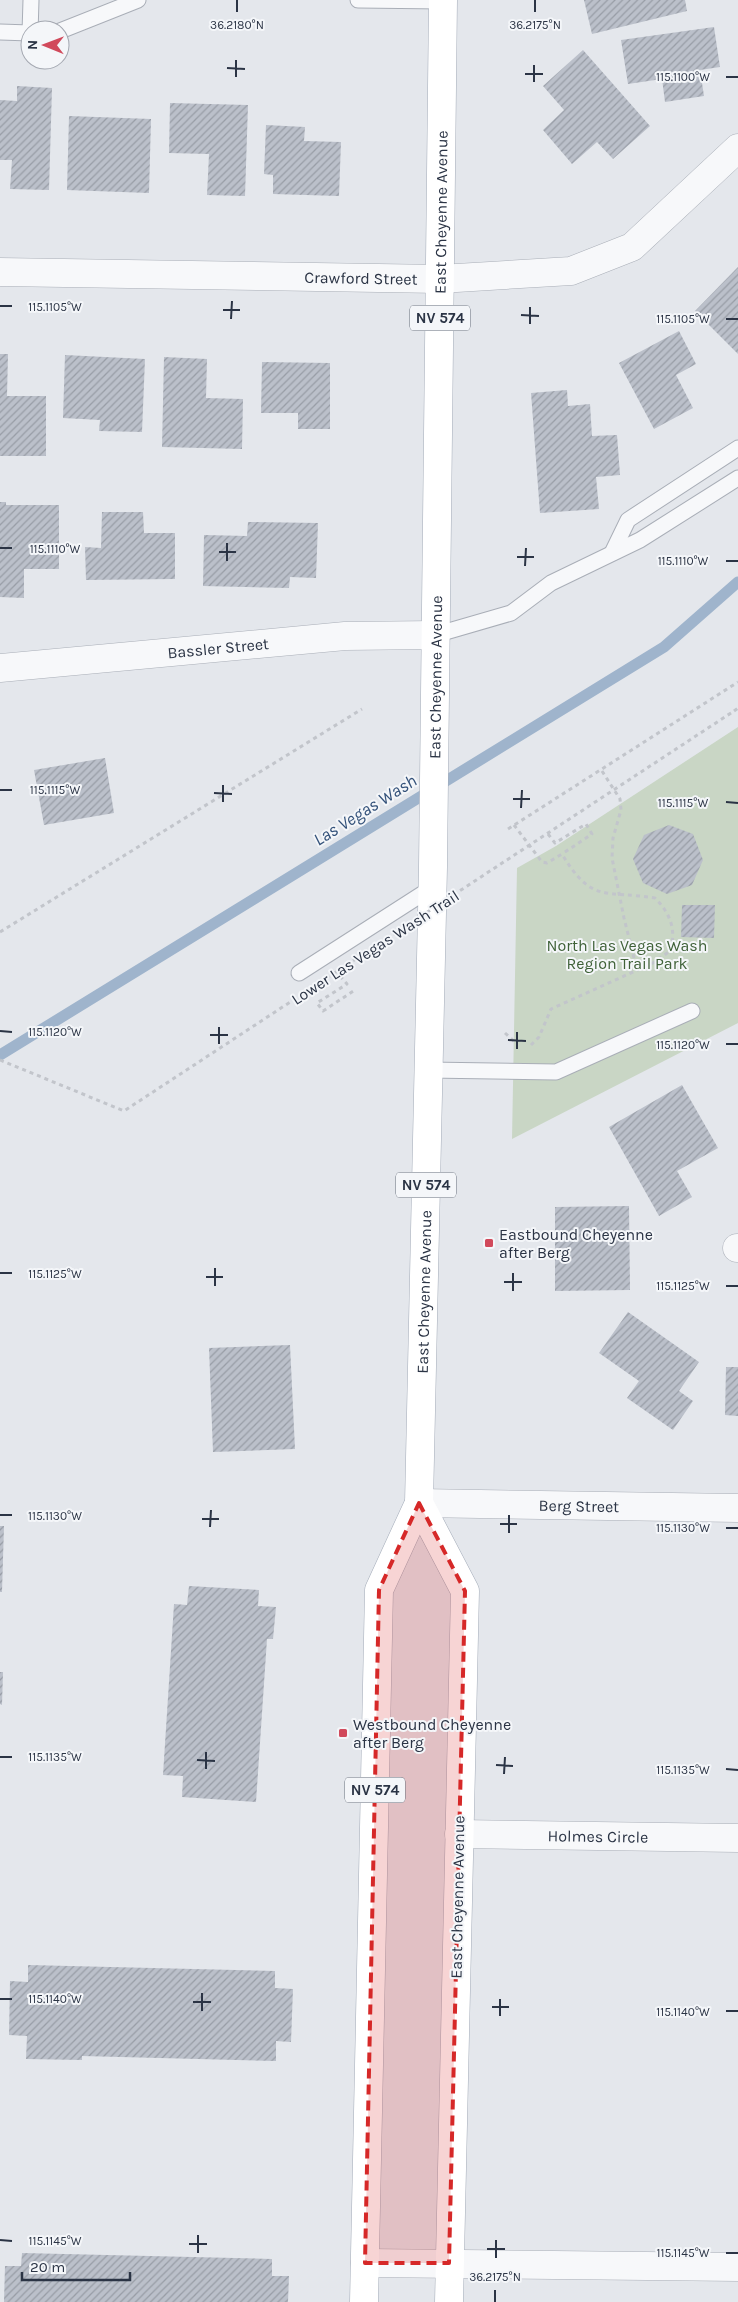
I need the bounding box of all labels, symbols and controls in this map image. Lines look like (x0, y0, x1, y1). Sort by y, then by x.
text: 36.2180°N (210, 18, 264, 32)
text: 36.2175°N (509, 18, 561, 32)
north arrow (20, 20, 70, 70)
text: N (24, 40, 41, 50)
text: 115.1100°W (656, 70, 710, 84)
street label: East Cheyenne Avenue (431, 130, 451, 294)
street label: Crawford Street (304, 268, 418, 289)
text: 115.1105°W (28, 300, 82, 314)
road number: NV 574 (410, 306, 470, 330)
text: 115.1105°W (656, 312, 710, 326)
text: 115.1110°W (30, 542, 81, 556)
text: 115.1110°W (658, 554, 709, 568)
street label: East Cheyenne Avenue (425, 595, 446, 759)
street label: Bassler Street (167, 634, 270, 662)
water label: Las Vegas Wash (309, 769, 421, 851)
text: 115.1115°W (30, 783, 80, 797)
text: 115.1115°W (658, 796, 708, 810)
street label: Lower Las Vegas Wash Trail (288, 886, 463, 1009)
park label: North Las Vegas Wash Region Trail Park (547, 936, 707, 973)
text: 115.1120°W (28, 1025, 82, 1039)
text: 115.1120°W (656, 1038, 710, 1052)
road number: NV 574 (396, 1172, 456, 1198)
street label: East Cheyenne Avenue (413, 1210, 435, 1374)
place label: Eastbound Cheyenne after Berg (499, 1225, 653, 1262)
marker: Eastbound Cheyenne after Berg (483, 1237, 495, 1249)
text: 115.1125°W (28, 1267, 82, 1281)
text: 115.1125°W (656, 1279, 710, 1293)
street label: Berg Street (539, 1496, 619, 1516)
text: 115.1130°W (28, 1509, 82, 1523)
text: 115.1130°W (656, 1521, 710, 1535)
place label: Westbound Cheyenne after Berg (353, 1715, 511, 1752)
marker: Westbound Cheyenne after Berg (337, 1727, 349, 1739)
text: 115.1135°W (28, 1750, 82, 1764)
text: 115.1135°W (656, 1763, 710, 1777)
road number: NV 574 (345, 1778, 405, 1802)
street label: East Cheyenne Avenue (447, 1815, 468, 1979)
street label: Holmes Circle (547, 1826, 648, 1847)
text: 115.1140°W (28, 1992, 82, 2006)
text: 115.1140°W (656, 2005, 710, 2019)
text: 115.1145°W (28, 2234, 82, 2248)
text: 115.1145°W (656, 2246, 710, 2260)
scale bar (22, 2250, 130, 2282)
text: 20 m (30, 2258, 65, 2276)
text: 36.2175°N (469, 2270, 521, 2284)

